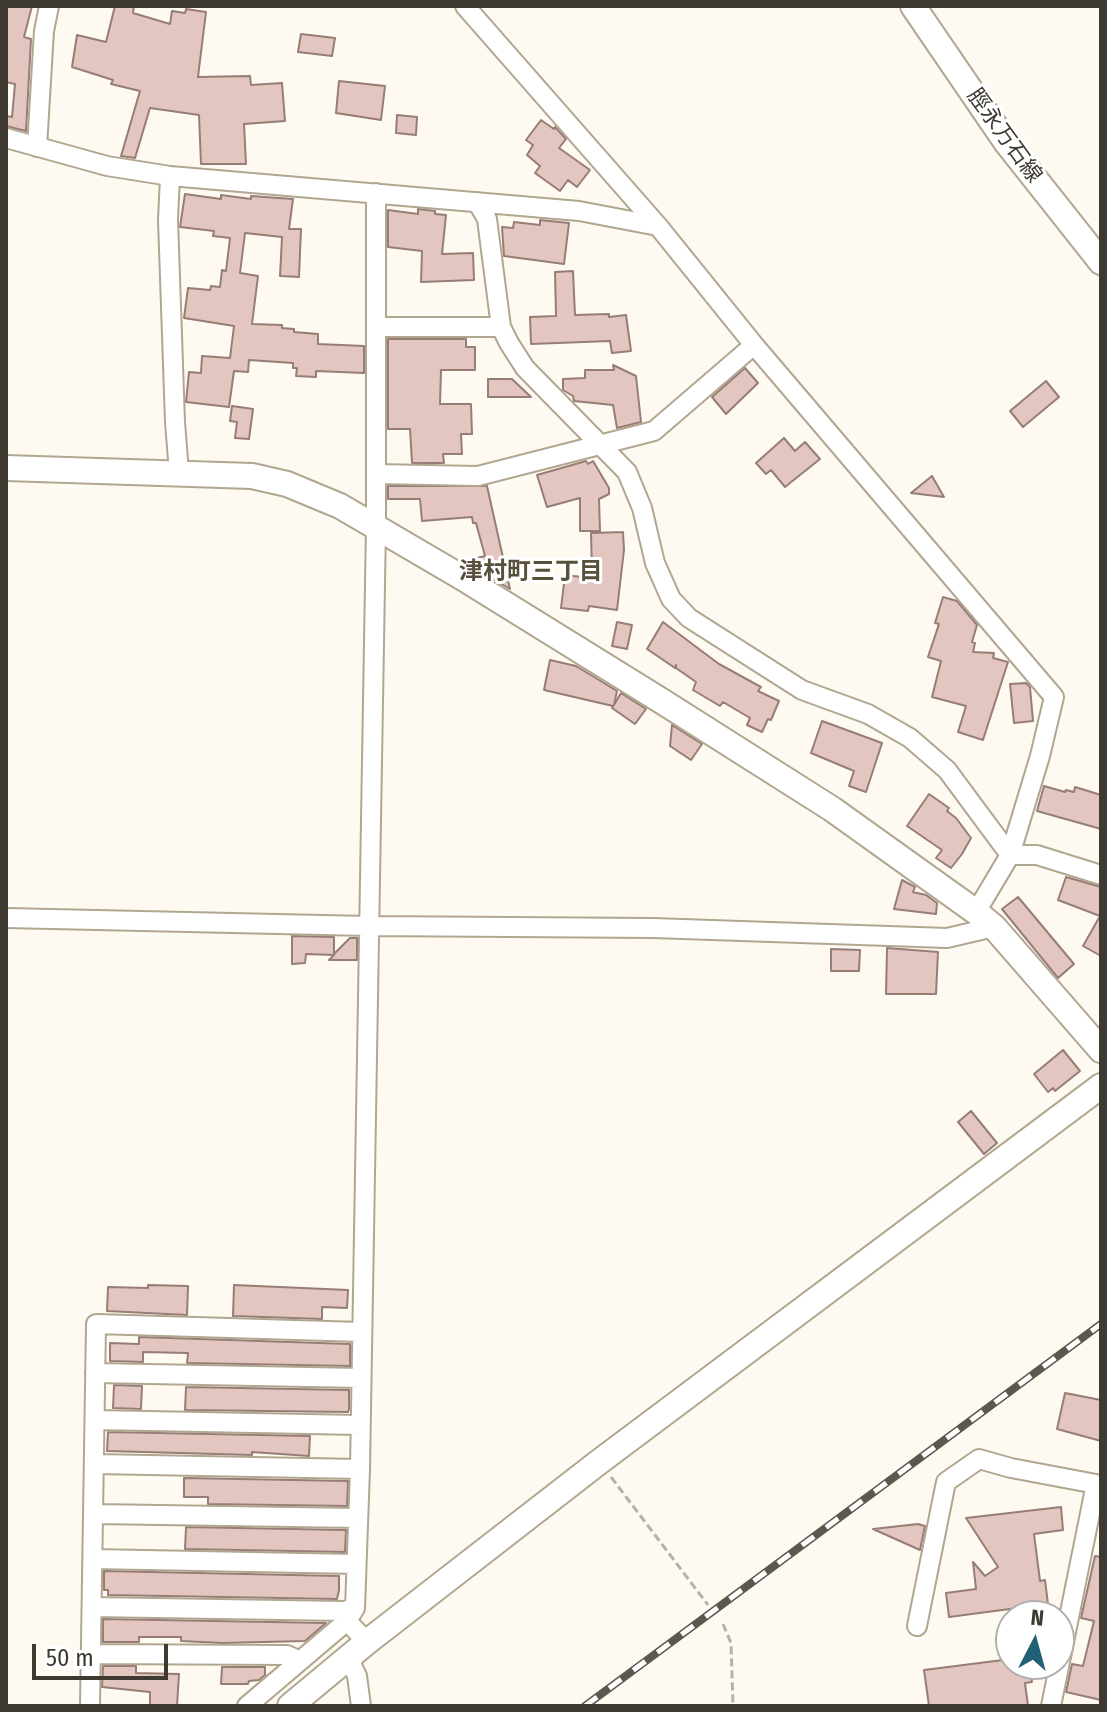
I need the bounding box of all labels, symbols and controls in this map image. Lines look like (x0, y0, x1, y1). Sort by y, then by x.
street label: 脛永万石線 (961, 84, 1047, 188)
district label: 津村町三丁目 (459, 558, 603, 586)
north arrow (995, 1600, 1075, 1680)
text: N (1029, 1604, 1045, 1632)
scale bar (36, 1628, 172, 1678)
text: 50 m (46, 1644, 94, 1672)

